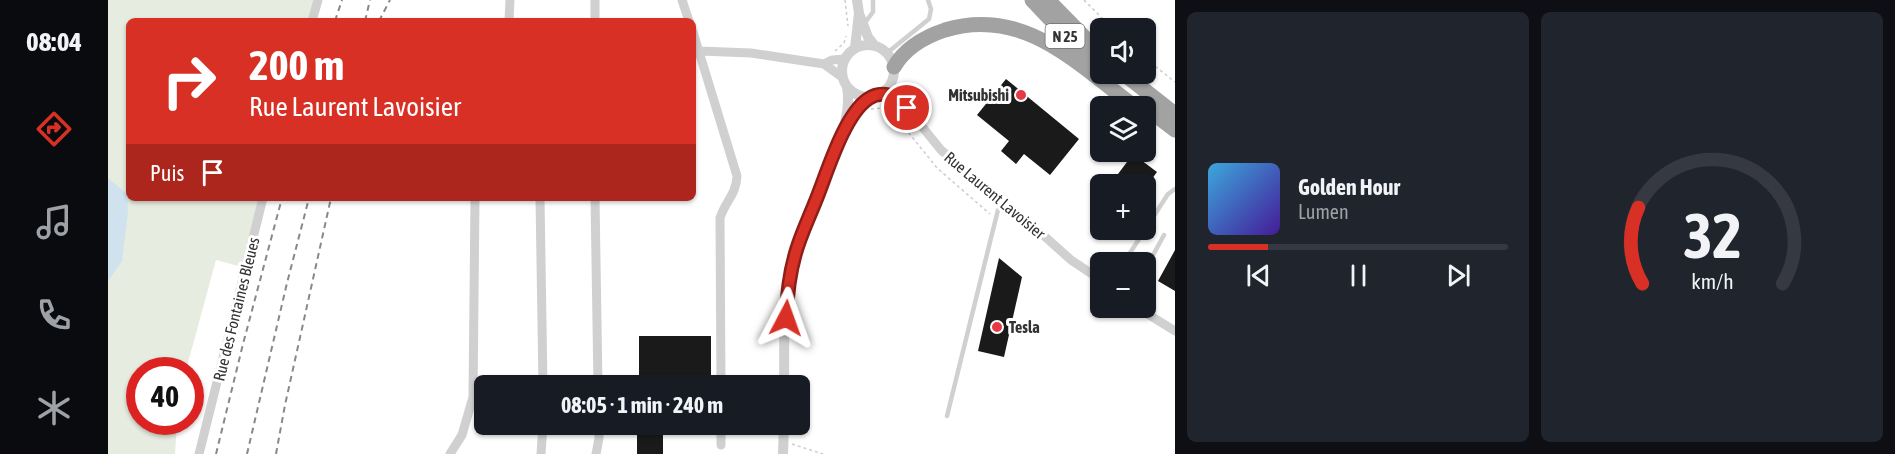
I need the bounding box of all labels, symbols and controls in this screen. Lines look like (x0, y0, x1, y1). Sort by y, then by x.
map controls (1090, 18, 1156, 318)
button: sound (1090, 18, 1156, 84)
road number: N 25 (1046, 24, 1084, 48)
text: 08:04 (26, 26, 82, 57)
text: 200 m (249, 41, 344, 89)
icon: right (150, 42, 228, 120)
pin (881, 82, 932, 133)
place label: Mitsubishi (948, 86, 1009, 104)
marker: Mitsubishi (1014, 88, 1028, 102)
text: Rue Laurent Lavoisier (249, 91, 461, 122)
icon: arrive (890, 91, 923, 124)
button: layers (1090, 96, 1156, 162)
icon: directions (33, 108, 75, 150)
street label: Rue Laurent Lavoisier (941, 148, 1049, 242)
icon: arrive (196, 156, 229, 189)
text: Puis (150, 160, 184, 186)
button: + (1090, 174, 1156, 240)
text: Golden Hour (1298, 174, 1400, 200)
text: Lumen (1298, 200, 1349, 223)
text: 32 (1683, 200, 1741, 271)
icon: music (33, 201, 75, 243)
street label: Rue des Fontaines Bleues (209, 235, 263, 383)
button: − (1090, 252, 1156, 318)
icon: previous (1242, 259, 1275, 292)
icon: pause (1342, 259, 1375, 292)
icon: next (1442, 259, 1475, 292)
text: km/h (1691, 269, 1733, 294)
position arrow (754, 286, 818, 350)
icon: phone (33, 294, 75, 336)
place label: Tesla (1009, 318, 1040, 336)
marker: Tesla (990, 320, 1004, 334)
speed limit sign: 40 (126, 357, 204, 435)
icon: climate (33, 387, 75, 429)
text: 08:05 · 1 min · 240 m (561, 392, 723, 418)

